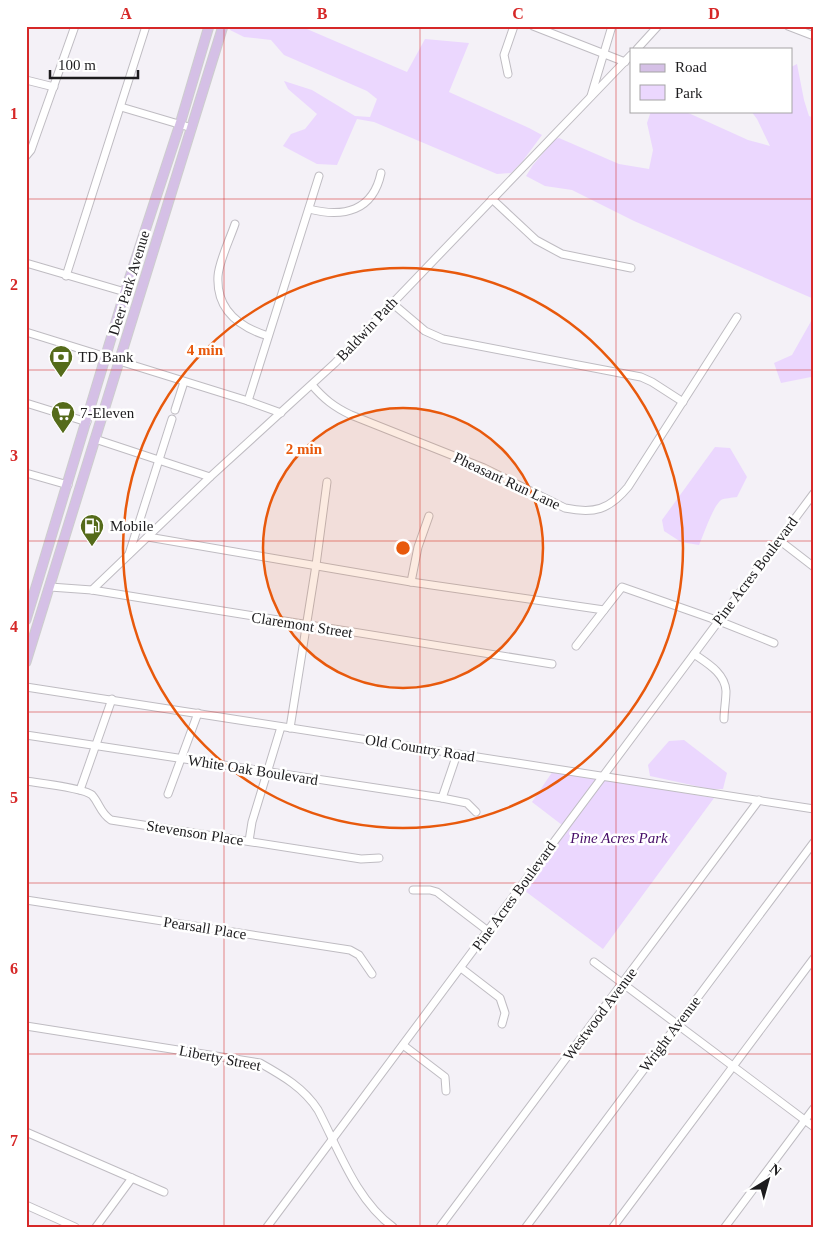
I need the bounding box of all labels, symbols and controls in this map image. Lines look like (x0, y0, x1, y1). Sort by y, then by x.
text: A (120, 5, 132, 22)
text: B (317, 5, 328, 22)
text: C (512, 5, 524, 22)
text: D (708, 5, 720, 22)
scale bar (50, 48, 138, 80)
legend (630, 48, 792, 112)
text: 100 m (58, 57, 96, 73)
text: Road (675, 59, 707, 75)
text: Park (675, 85, 703, 101)
text: 1 (10, 105, 18, 122)
street label: Deer Park Avenue (105, 228, 153, 337)
text: 2 (10, 276, 18, 293)
street label: Baldwin Path (333, 293, 401, 364)
text: 4 min (187, 342, 224, 358)
bank icon: TD Bank (48, 344, 74, 378)
place label: TD Bank (78, 349, 134, 365)
supermarket icon: 7-Eleven (50, 400, 76, 434)
place label: 7-Eleven (80, 405, 135, 421)
text: 2 min (286, 441, 323, 457)
text: 3 (10, 447, 18, 464)
street label: Pheasant Run Lane (451, 449, 563, 513)
fuel station icon: Mobile (79, 513, 105, 547)
street label: Pine Acres Boulevard (709, 514, 801, 628)
place label: Mobile (110, 518, 154, 534)
centre of rings (394, 539, 412, 557)
street label: Claremont Street (250, 609, 354, 641)
text: 4 (10, 618, 18, 635)
street label: Old Country Road (364, 731, 476, 765)
street label: White Oak Boulevard (187, 752, 320, 788)
text: 5 (10, 789, 18, 806)
street label: Stevenson Place (145, 817, 245, 849)
park label: Pine Acres Park (569, 830, 668, 846)
street label: Pine Acres Boulevard (469, 838, 559, 954)
street label: Pearsall Place (162, 914, 248, 943)
text: 6 (10, 960, 18, 977)
street label: Westwood Avenue (560, 964, 640, 1063)
street label: Wright Avenue (636, 993, 704, 1075)
street label: Liberty Street (178, 1042, 263, 1074)
text: 7 (10, 1132, 18, 1149)
north arrow (742, 1156, 792, 1206)
text: N (767, 1161, 784, 1179)

